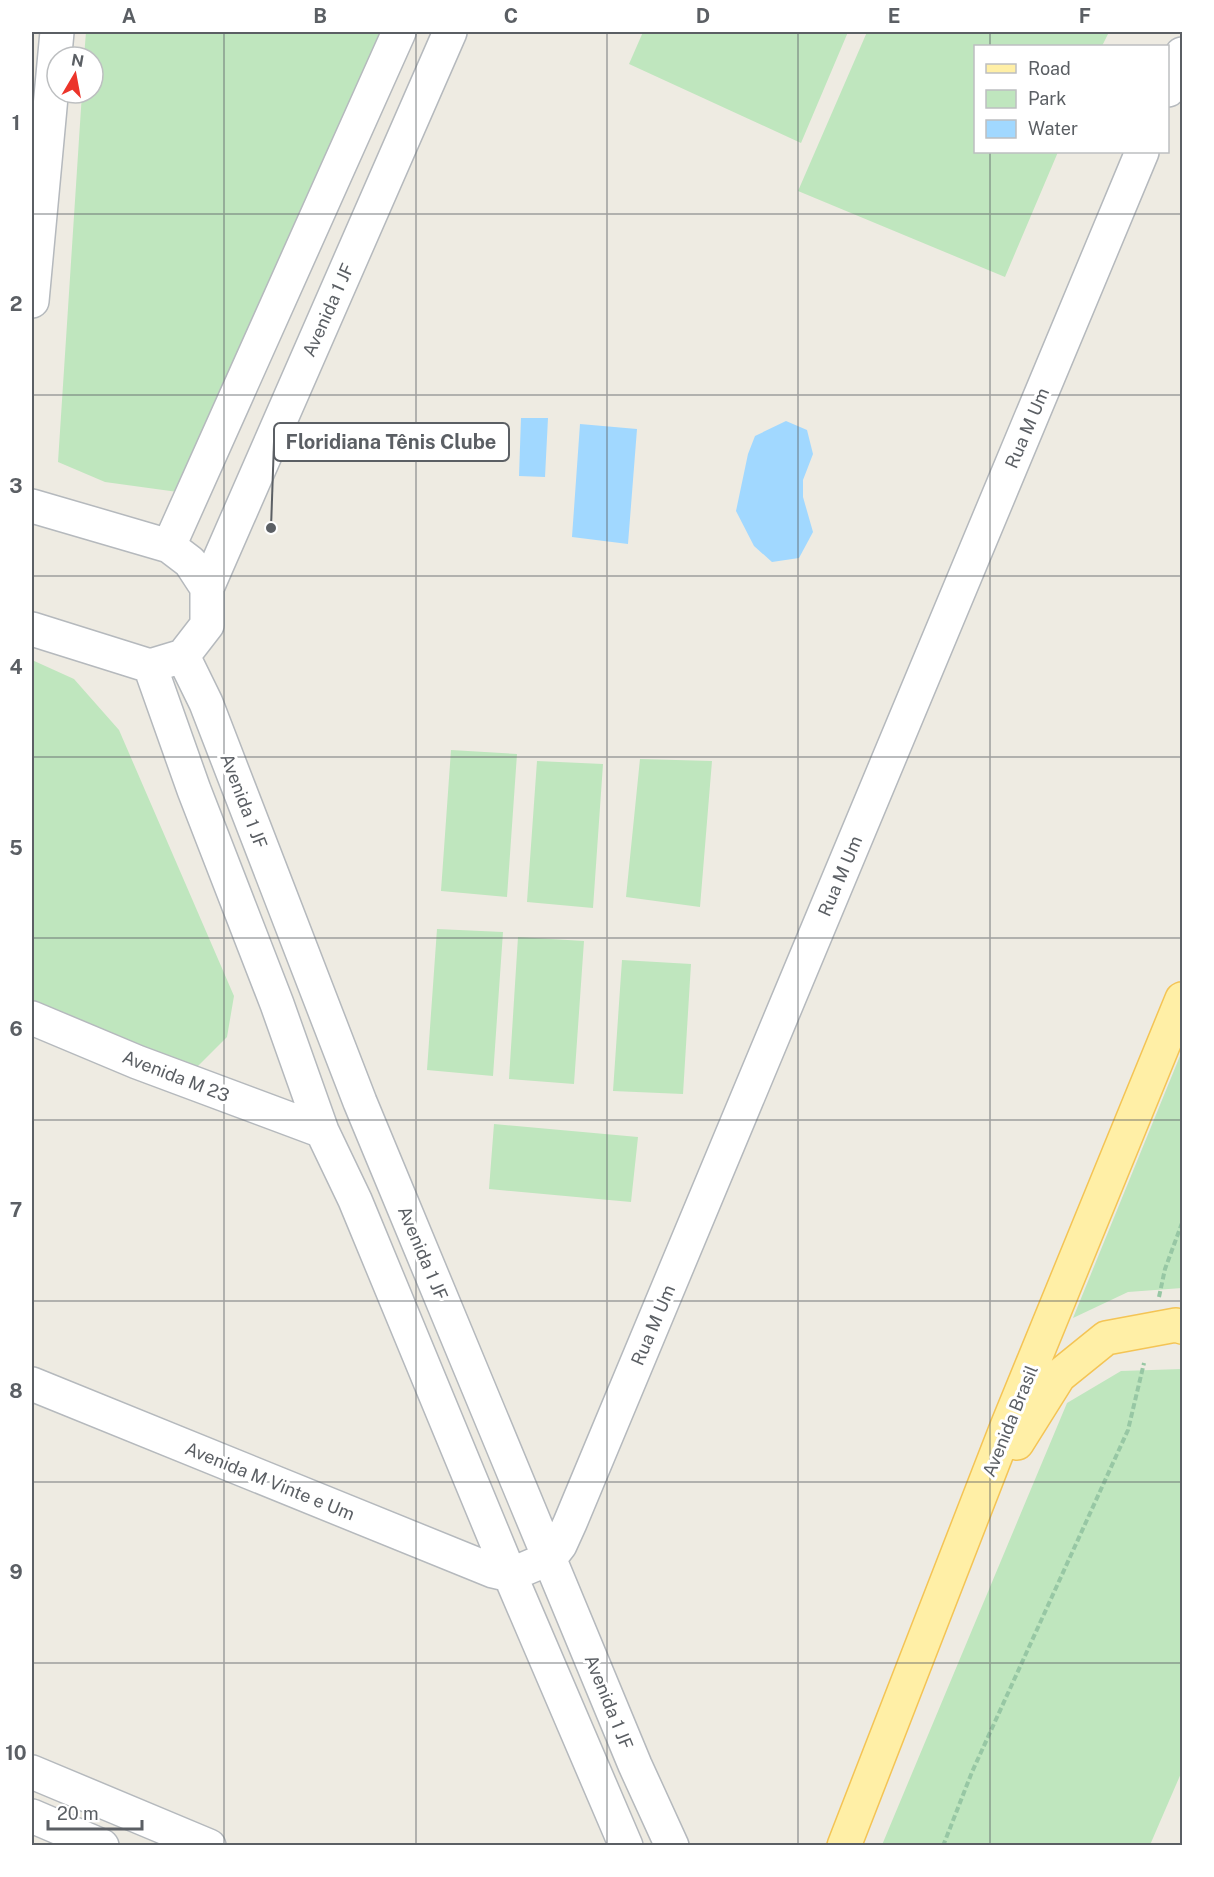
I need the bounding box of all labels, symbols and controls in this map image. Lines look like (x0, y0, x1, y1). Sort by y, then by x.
text: A (122, 4, 136, 28)
text: B (313, 4, 327, 28)
text: C (504, 4, 518, 28)
text: D (696, 4, 710, 28)
text: E (888, 4, 900, 28)
text: F (1079, 4, 1091, 28)
north arrow (45, 45, 105, 105)
legend (974, 45, 1169, 153)
text: N (70, 50, 85, 71)
text: Road (1028, 58, 1071, 79)
text: Park (1028, 88, 1066, 109)
text: 1 (12, 111, 20, 135)
text: Water (1028, 118, 1078, 139)
street label: Avenida 1 JF (298, 260, 358, 360)
text: 2 (10, 292, 22, 316)
street label: Rua M Um (1001, 385, 1053, 471)
callout: Floridiana Tênis Clube (274, 423, 509, 461)
text: Floridiana Tênis Clube (286, 430, 496, 454)
text: 3 (9, 474, 23, 498)
text: 4 (9, 655, 23, 679)
street label: Avenida 1 JF (216, 751, 272, 851)
street label: Rua M Um (814, 833, 866, 919)
text: 5 (9, 836, 23, 860)
text: 6 (9, 1017, 23, 1041)
street label: Avenida M 23 (119, 1046, 233, 1106)
text: 7 (10, 1198, 22, 1222)
street label: Avenida 1 JF (394, 1203, 452, 1303)
street label: Rua M Um (627, 1282, 679, 1368)
street label: Avenida Brasil (978, 1362, 1042, 1480)
text: 8 (9, 1379, 23, 1403)
street label: Avenida M Vinte e Um (182, 1437, 358, 1525)
text: 9 (9, 1560, 23, 1584)
street label: Avenida 1 JF (581, 1652, 637, 1752)
text: 10 (5, 1741, 27, 1765)
scale bar (48, 1793, 142, 1831)
text: 20 m (57, 1803, 99, 1824)

